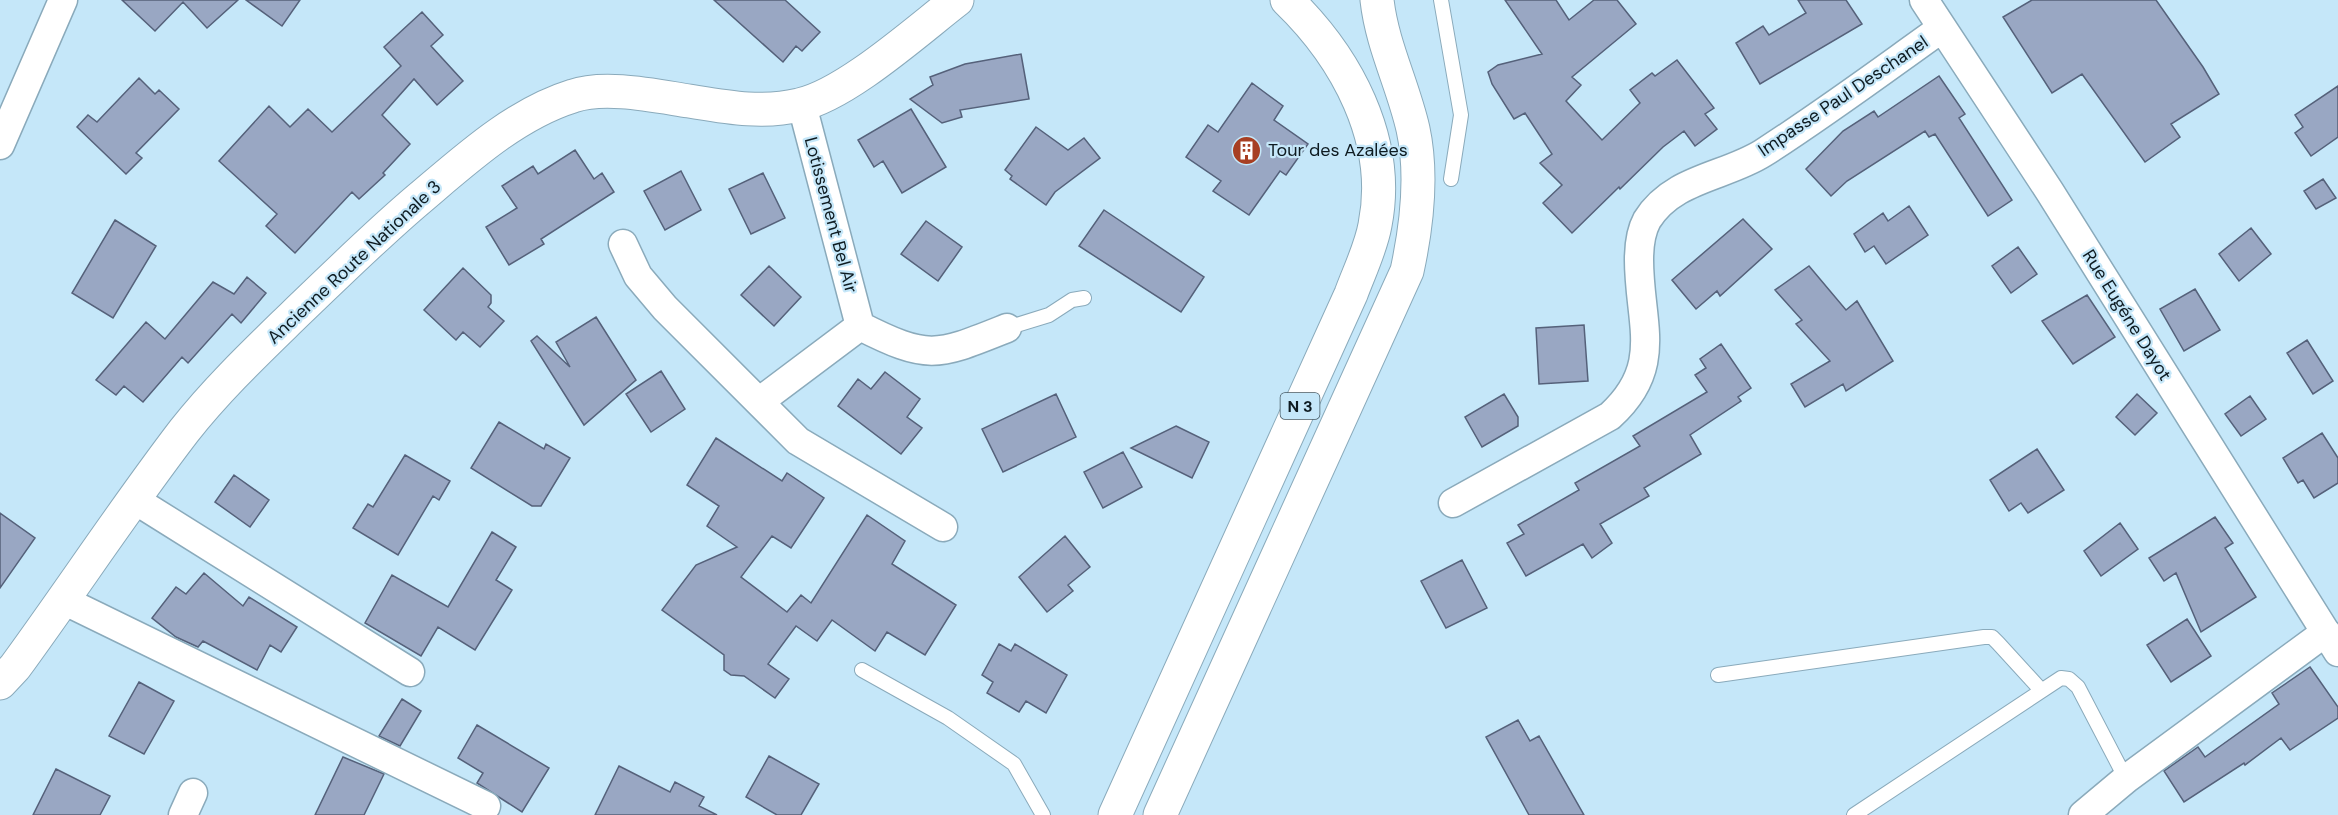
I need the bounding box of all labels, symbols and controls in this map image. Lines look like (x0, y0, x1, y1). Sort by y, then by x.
street label: Impasse Paul Deschanel (1753, 30, 1933, 162)
street label: Lotissement Bel Air (799, 134, 863, 296)
building icon: Tour des Azalées (1231, 134, 1263, 166)
place label: Tour des Azalées (1268, 138, 1408, 162)
street label: Ancienne Route Nationale 3 (262, 175, 446, 349)
street label: Rue Eugéne Dayot (2077, 245, 2177, 385)
road number: N 3 (1280, 393, 1320, 419)

